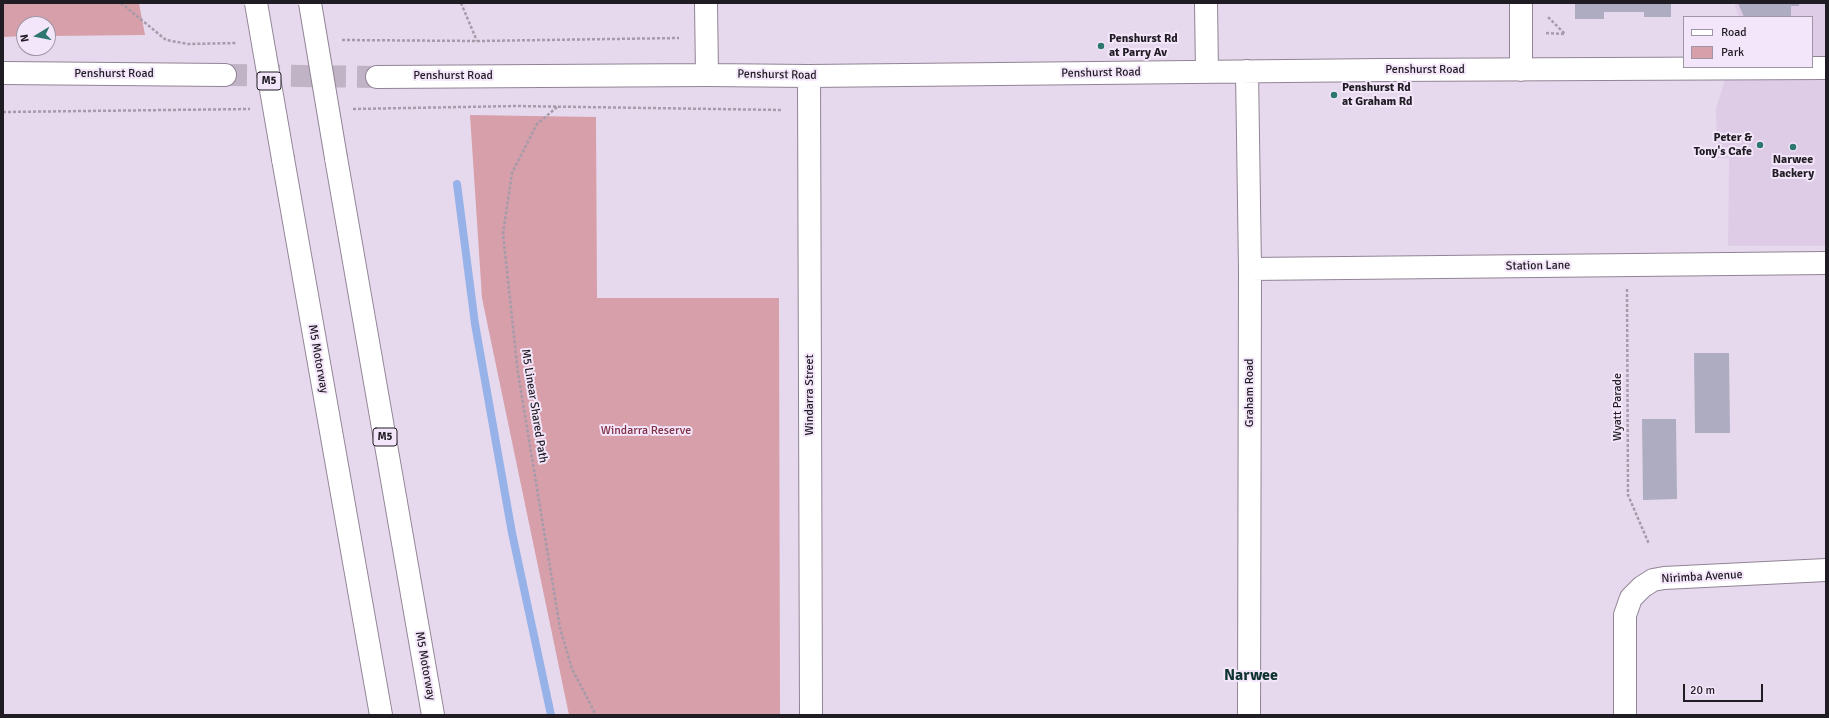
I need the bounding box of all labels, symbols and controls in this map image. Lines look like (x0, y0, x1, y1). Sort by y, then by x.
north arrow (16, 16, 56, 56)
legend (1683, 16, 1813, 68)
text: Road (1721, 25, 1747, 40)
place label: Penshurst Rd at Parry Av (1109, 32, 1178, 60)
text: N (18, 33, 32, 43)
marker: Penshurst Rd at Parry Av (1096, 41, 1106, 51)
text: Park (1721, 45, 1744, 60)
street label: Penshurst Road (1385, 63, 1465, 77)
street label: Penshurst Road (1061, 65, 1141, 81)
street label: Penshurst Road (74, 67, 154, 81)
street label: Penshurst Road (737, 67, 817, 83)
street label: Penshurst Road (413, 69, 493, 83)
road number: M5 (257, 72, 281, 90)
place label: Penshurst Rd at Graham Rd (1342, 81, 1413, 109)
marker: Penshurst Rd at Graham Rd (1329, 90, 1339, 100)
place label: Peter & Tony's Cafe (1694, 131, 1752, 159)
marker: Peter & Tony's Cafe (1755, 140, 1765, 150)
marker: Narwee Backery (1788, 142, 1798, 152)
place label: Narwee Backery (1772, 153, 1814, 181)
street label: Station Lane (1506, 258, 1570, 274)
street label: M5 Motorway (305, 323, 331, 395)
street label: M5 Linear Shared Path (518, 348, 550, 464)
street label: Windarra Street (803, 354, 817, 436)
street label: Graham Road (1243, 359, 1257, 427)
street label: Wyatt Parade (1611, 373, 1625, 441)
park label: Windarra Reserve (601, 424, 691, 438)
road number: M5 (373, 428, 397, 446)
street label: Nirimba Avenue (1661, 568, 1743, 586)
street label: M5 Motorway (412, 630, 438, 702)
district label: Narwee (1224, 666, 1278, 686)
scale bar (1685, 676, 1765, 702)
text: 20 m (1690, 683, 1715, 698)

